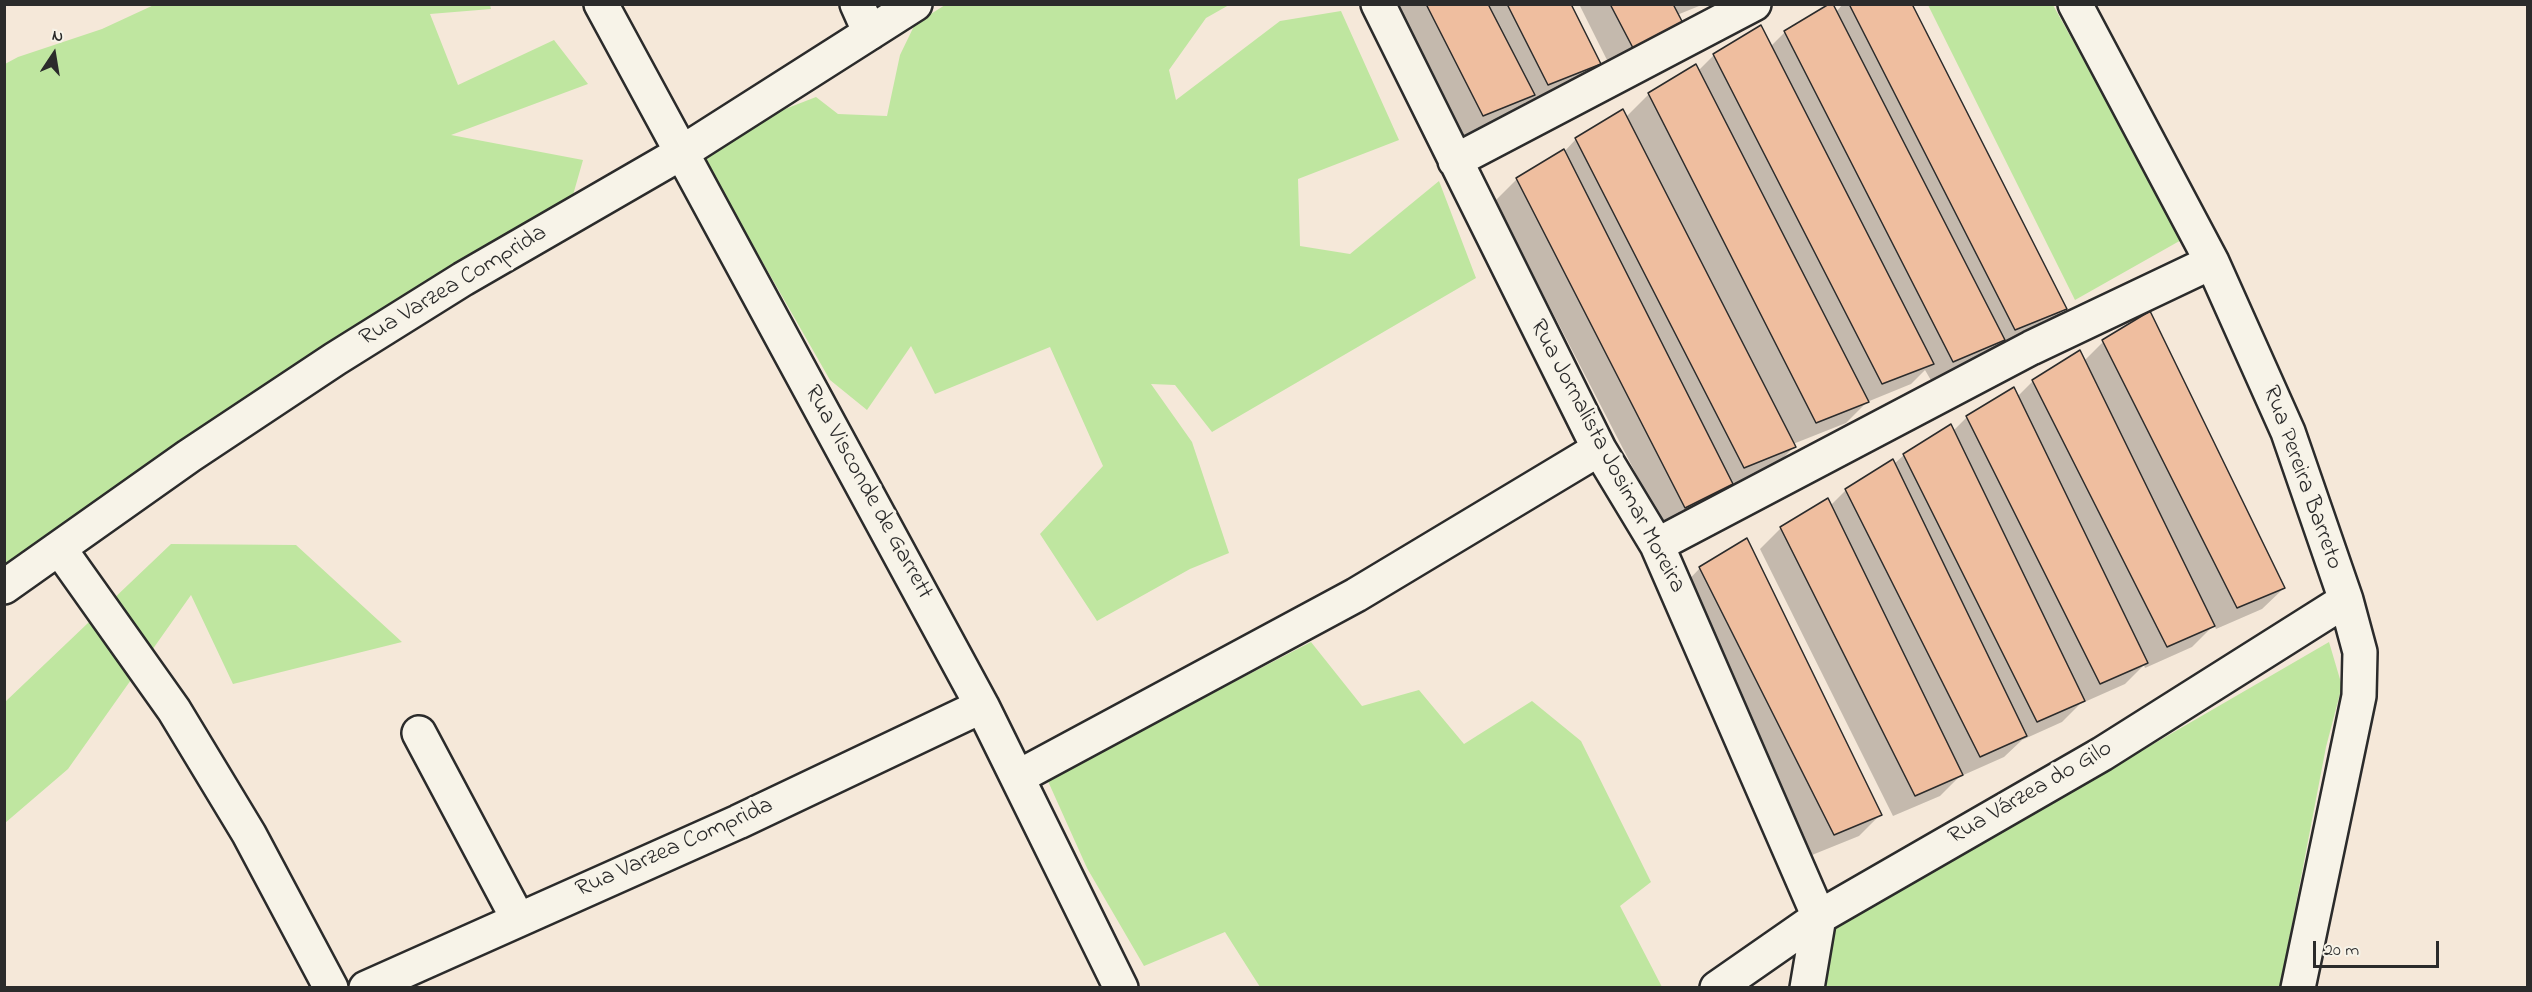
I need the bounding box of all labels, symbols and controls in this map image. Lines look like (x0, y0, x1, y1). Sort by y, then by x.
north arrow (24, 24, 84, 84)
text: N (50, 24, 66, 49)
street label: Rua Varzea Comprida (355, 220, 553, 354)
street label: Rua Jornalista Josimar Moreira (1522, 315, 1690, 599)
street label: Rua Visconde de Garrett (796, 381, 938, 605)
street label: Rua Pereira Barreto (2254, 382, 2348, 574)
street label: Rua Várzea do Gilo (1944, 735, 2118, 853)
street label: Rua Varzea Comprida (572, 793, 778, 905)
scale bar (2316, 929, 2442, 967)
text: 20 m (2324, 938, 2359, 964)

